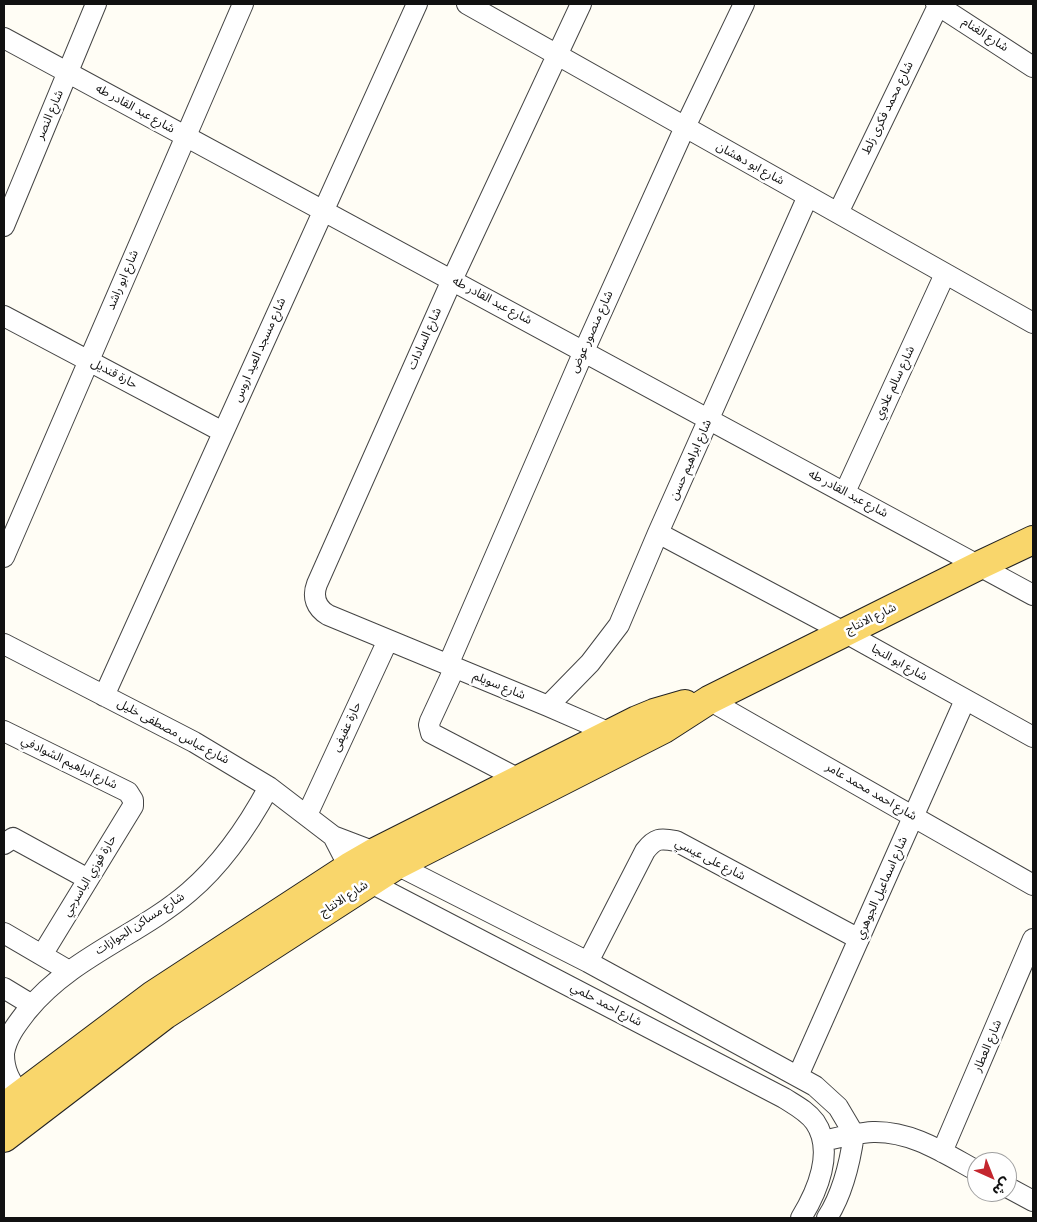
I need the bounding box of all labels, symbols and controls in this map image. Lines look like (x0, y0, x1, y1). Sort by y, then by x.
street label: شارع الغنام (959, 15, 1011, 55)
street label: شارع محمد فكرى زلط (859, 59, 917, 157)
street label: شارع عبد القادر طه (93, 81, 177, 137)
street label: شارع النصر (33, 88, 67, 142)
street label: شارع ابو دهشان (714, 139, 786, 189)
street label: شارع ابو راشد (104, 248, 142, 312)
street label: شارع عبد القادر طه (450, 274, 534, 328)
street label: شارع منصور عوض (567, 289, 617, 375)
street label: شارع مسجد العيد اروس (231, 296, 289, 404)
street label: شارع السادات (405, 306, 445, 372)
street label: شارع سالم علاوي (872, 344, 918, 422)
street label: حارة قنديل (88, 356, 140, 392)
street label: شارع ابراهيم حسن (667, 418, 715, 502)
street label: شارع عبد القادر طه (806, 467, 890, 521)
street label: شارع الانتاج (843, 600, 899, 638)
street label: شارع ابو النجا (868, 642, 930, 684)
street label: شارع سويلم (471, 669, 527, 703)
street label: شارع عباس مصطفى خليل (115, 696, 231, 768)
street label: حارة عفيفى (329, 700, 365, 754)
street label: شارع ابراهيم الشوادفي (19, 733, 119, 793)
street label: شارع احمد محمد عامر (823, 760, 919, 824)
street label: حارة فوزي الباسرجي (60, 833, 120, 919)
street label: شارع اسماعيل الجوهري (853, 834, 911, 942)
street label: شارع على عيسي (672, 836, 748, 884)
street label: شارع الانتاج (317, 878, 371, 920)
street label: شارع مساكن الجوازات (93, 890, 187, 958)
street label: شارع احمد حلمي (568, 980, 644, 1030)
street label: شارع العطار (971, 1018, 1005, 1074)
north arrow (967, 1152, 1017, 1202)
text: ش (988, 1173, 1016, 1201)

